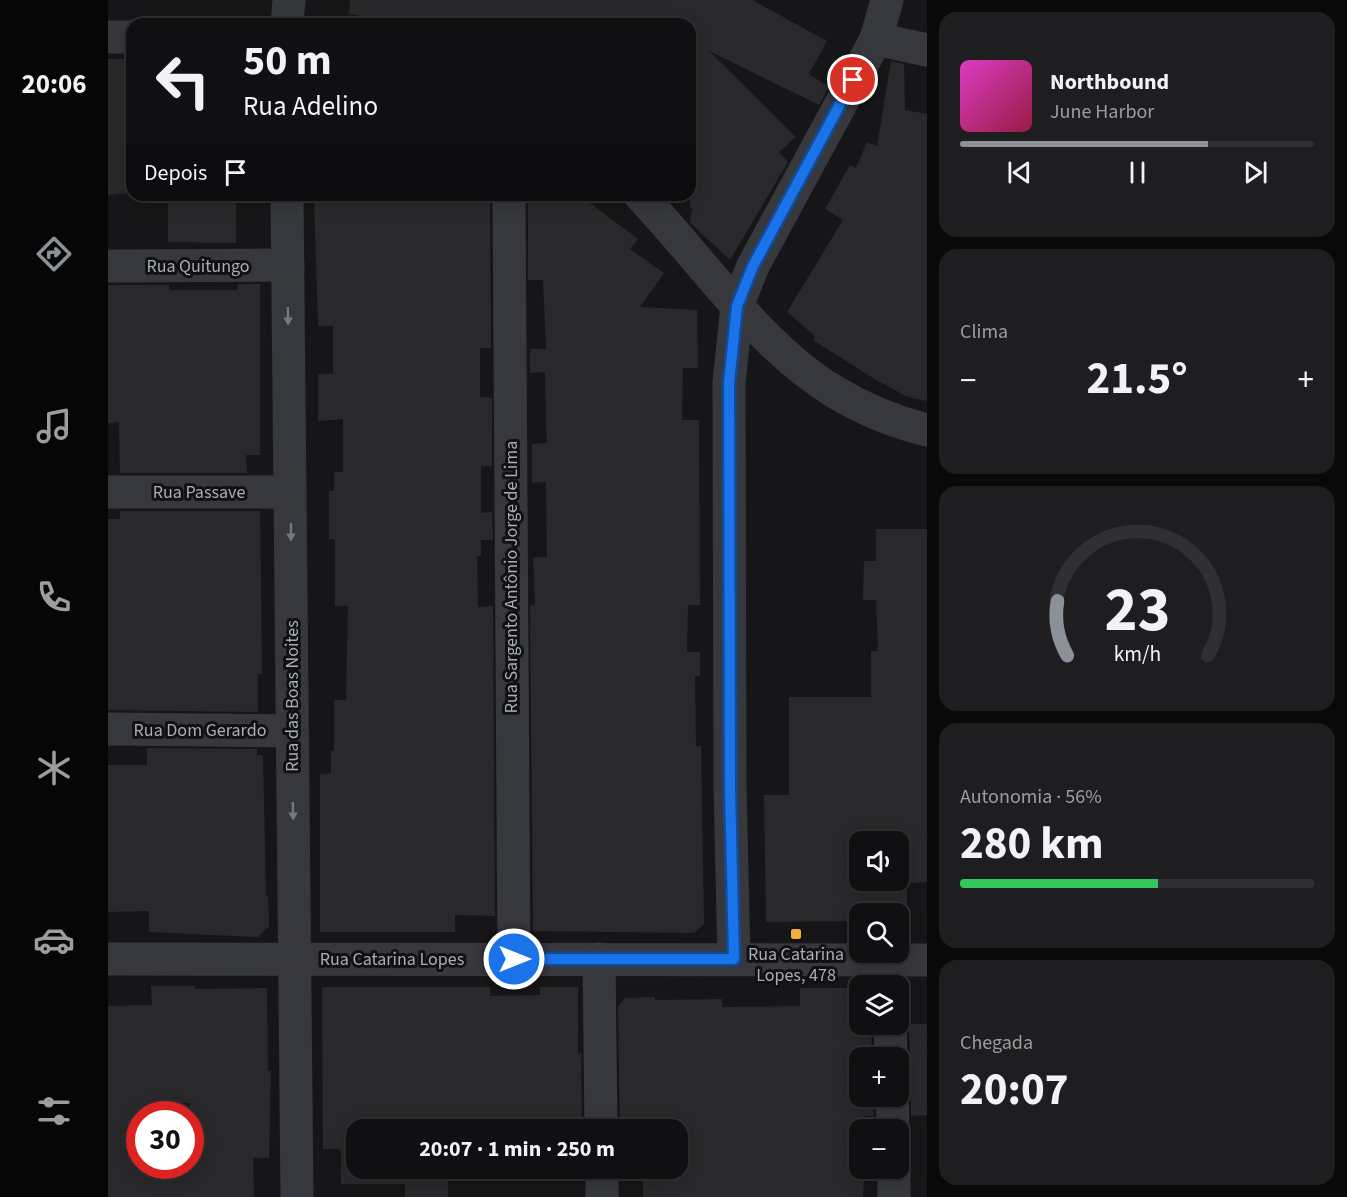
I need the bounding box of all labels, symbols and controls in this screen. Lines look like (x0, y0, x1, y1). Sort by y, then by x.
text: 50 m (243, 31, 332, 91)
icon: left (144, 42, 222, 120)
pin (827, 54, 878, 105)
icon: arrive (836, 63, 869, 96)
text: 20:06 (21, 65, 87, 104)
text: Northbound (1050, 66, 1169, 98)
text: Rua Adelino (243, 87, 378, 126)
text: June Harbor (1050, 98, 1154, 126)
icon: arrive (219, 156, 252, 189)
icon: previous (1003, 156, 1036, 189)
icon: pause (1121, 156, 1154, 189)
icon: next (1239, 156, 1272, 189)
text: Depois (144, 157, 207, 189)
icon: directions (33, 233, 75, 275)
street label: Rua Quitungo (146, 254, 250, 279)
one-way arrow (284, 307, 293, 326)
text: Clima (960, 318, 1008, 346)
text: 21.5° (1086, 347, 1188, 411)
text: − (960, 357, 976, 404)
text: + (1298, 357, 1314, 404)
icon: music (33, 405, 75, 447)
street label: Rua Sargento Antônio Jorge de Lima (499, 441, 524, 713)
street label: Rua Passave (153, 480, 245, 505)
one-way arrow (286, 523, 296, 542)
text: 23 (1104, 566, 1170, 655)
icon: phone (33, 576, 75, 618)
street label: Rua das Boas Noites (280, 620, 305, 772)
text: km/h (1113, 639, 1161, 670)
street label: Rua Dom Gerardo (134, 718, 266, 743)
icon: climate (33, 747, 75, 789)
text: Autonomia · 56% (960, 783, 1102, 811)
one-way arrow (288, 802, 298, 821)
text: 280 km (960, 812, 1104, 876)
map controls (849, 831, 909, 1179)
button: sound (849, 831, 909, 891)
button: search (849, 903, 909, 963)
icon: car (33, 919, 75, 961)
position arrow (482, 927, 546, 991)
marker: Rua Catarina Lopes, 478 (789, 927, 803, 941)
place label: Rua Catarina Lopes, 478 (748, 942, 844, 988)
street label: Rua Catarina Lopes (320, 947, 464, 972)
button: layers (849, 975, 909, 1035)
text: Chegada (960, 1029, 1033, 1057)
button: + (849, 1047, 909, 1107)
text: 20:07 (960, 1058, 1069, 1122)
icon: filters (33, 1090, 75, 1132)
speed limit sign: 30 (126, 1101, 204, 1179)
button: − (849, 1119, 909, 1179)
text: 20:07 · 1 min · 250 m (419, 1133, 615, 1165)

